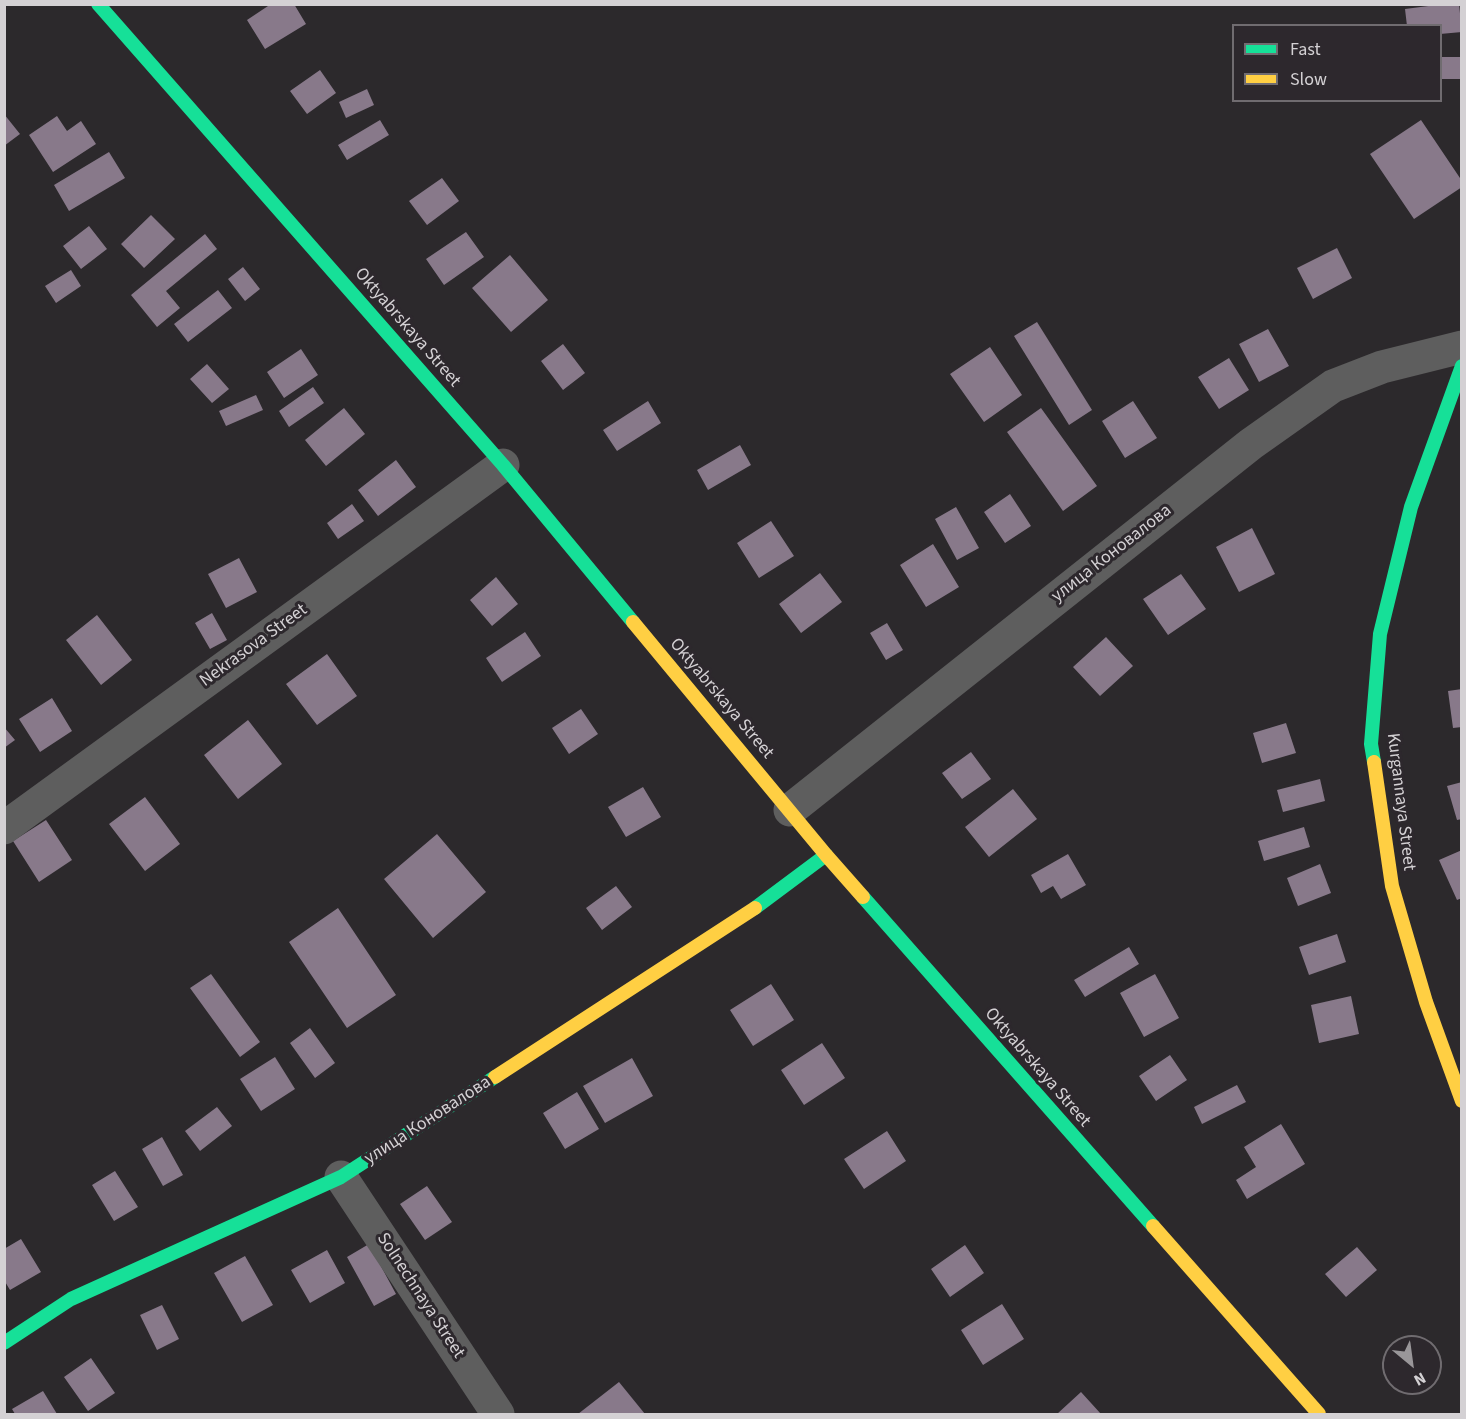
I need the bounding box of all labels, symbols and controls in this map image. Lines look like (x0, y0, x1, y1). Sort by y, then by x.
legend (1232, 24, 1442, 102)
text: Fast (1290, 37, 1321, 62)
text: Slow (1290, 67, 1327, 92)
street label: Oktyabrskaya Street (349, 264, 465, 392)
street label: улица Коновалова (1048, 500, 1176, 608)
street label: Nekrasova Street (196, 600, 312, 692)
street label: Oktyabrskaya Street (664, 634, 778, 764)
street label: Kurgannaya Street (1381, 732, 1419, 872)
street label: Oktyabrskaya Street (979, 1004, 1095, 1132)
street label: улица Коновалова (361, 1072, 495, 1170)
street label: Solnechnaya Street (371, 1229, 469, 1363)
north arrow (1382, 1335, 1442, 1395)
text: N (1410, 1367, 1430, 1391)

